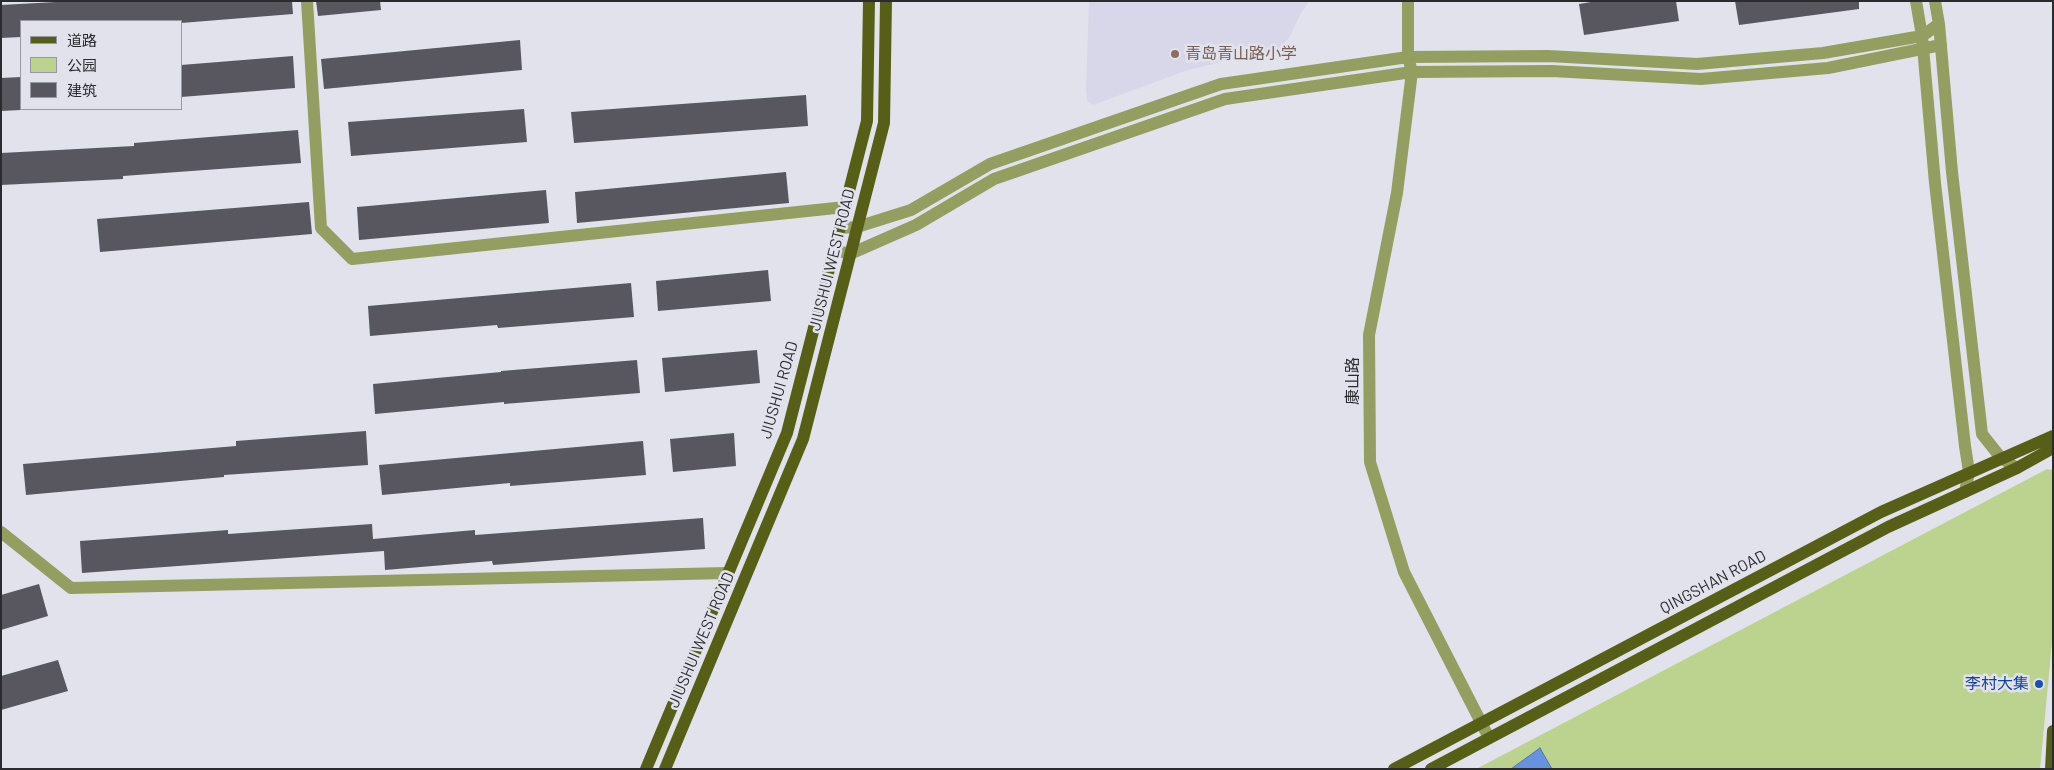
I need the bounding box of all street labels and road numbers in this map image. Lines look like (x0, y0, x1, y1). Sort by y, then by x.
street label: JIUSHUI WEST ROAD (805, 187, 859, 333)
street label: JIUSHUI ROAD (756, 339, 802, 441)
street label: 康山路 (1343, 357, 1363, 405)
street label: QINGSHAN ROAD (1657, 546, 1769, 618)
street label: JIUSHUI WEST ROAD (664, 569, 738, 711)

